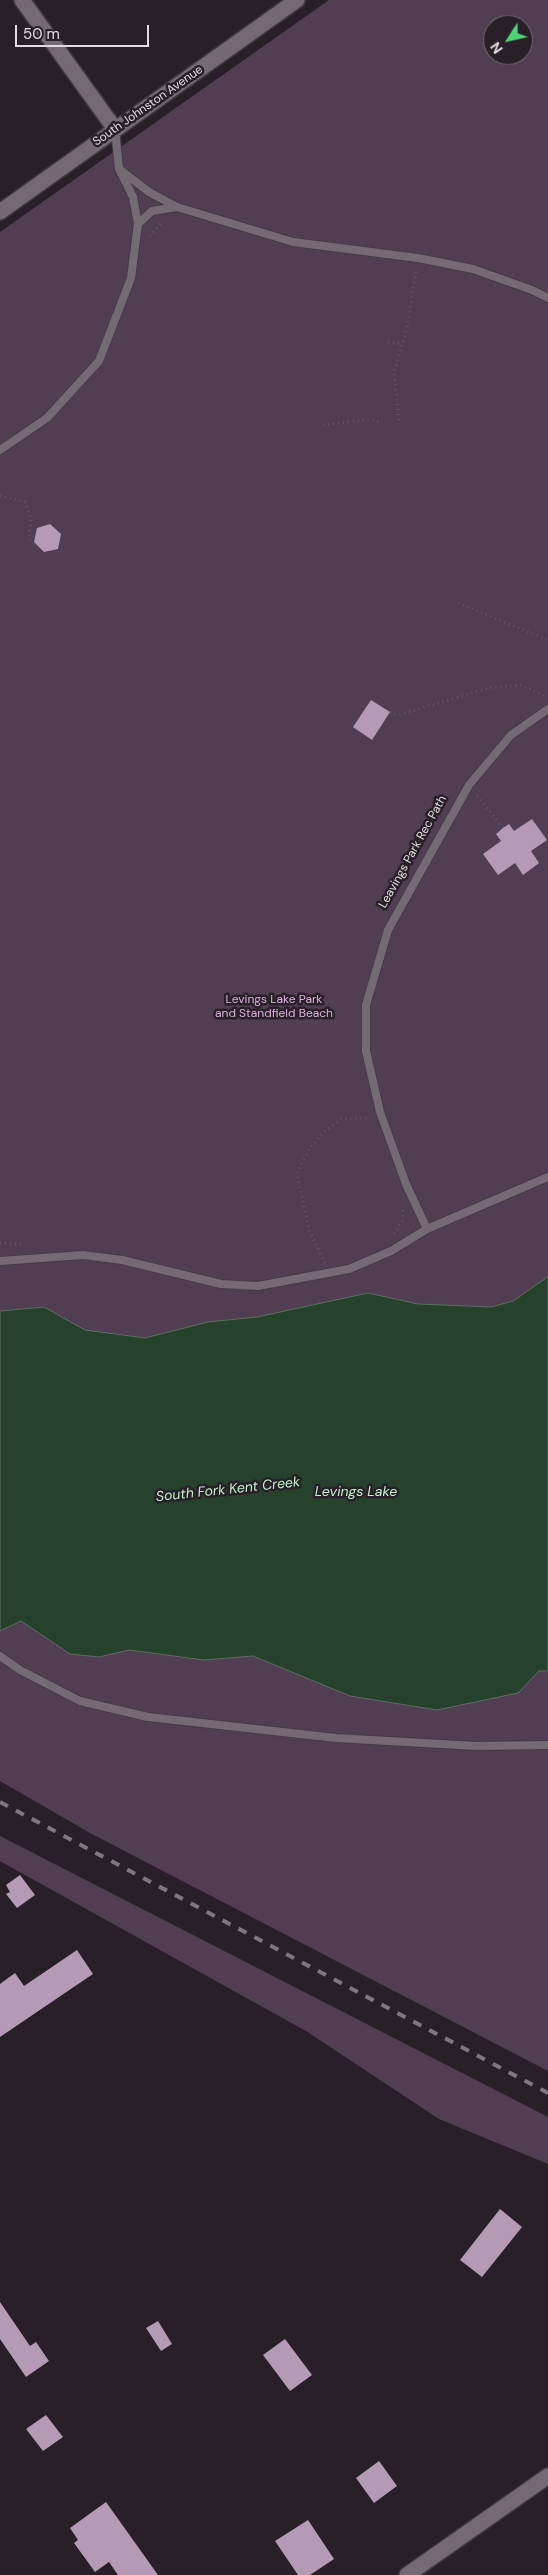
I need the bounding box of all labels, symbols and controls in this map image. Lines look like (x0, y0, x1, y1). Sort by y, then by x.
scale bar (18, 15, 151, 47)
north arrow (483, 15, 533, 65)
text: 50 m (23, 24, 60, 44)
text: N (486, 39, 507, 57)
street label: South Johnston Avenue (90, 63, 206, 149)
street label: Leavings Park Rec Path (376, 793, 450, 911)
park label: Levings Lake Park and Standfield Beach (215, 993, 333, 1021)
water label: South Fork Kent Creek (155, 1474, 301, 1506)
water label: Levings Lake (315, 1484, 397, 1500)

